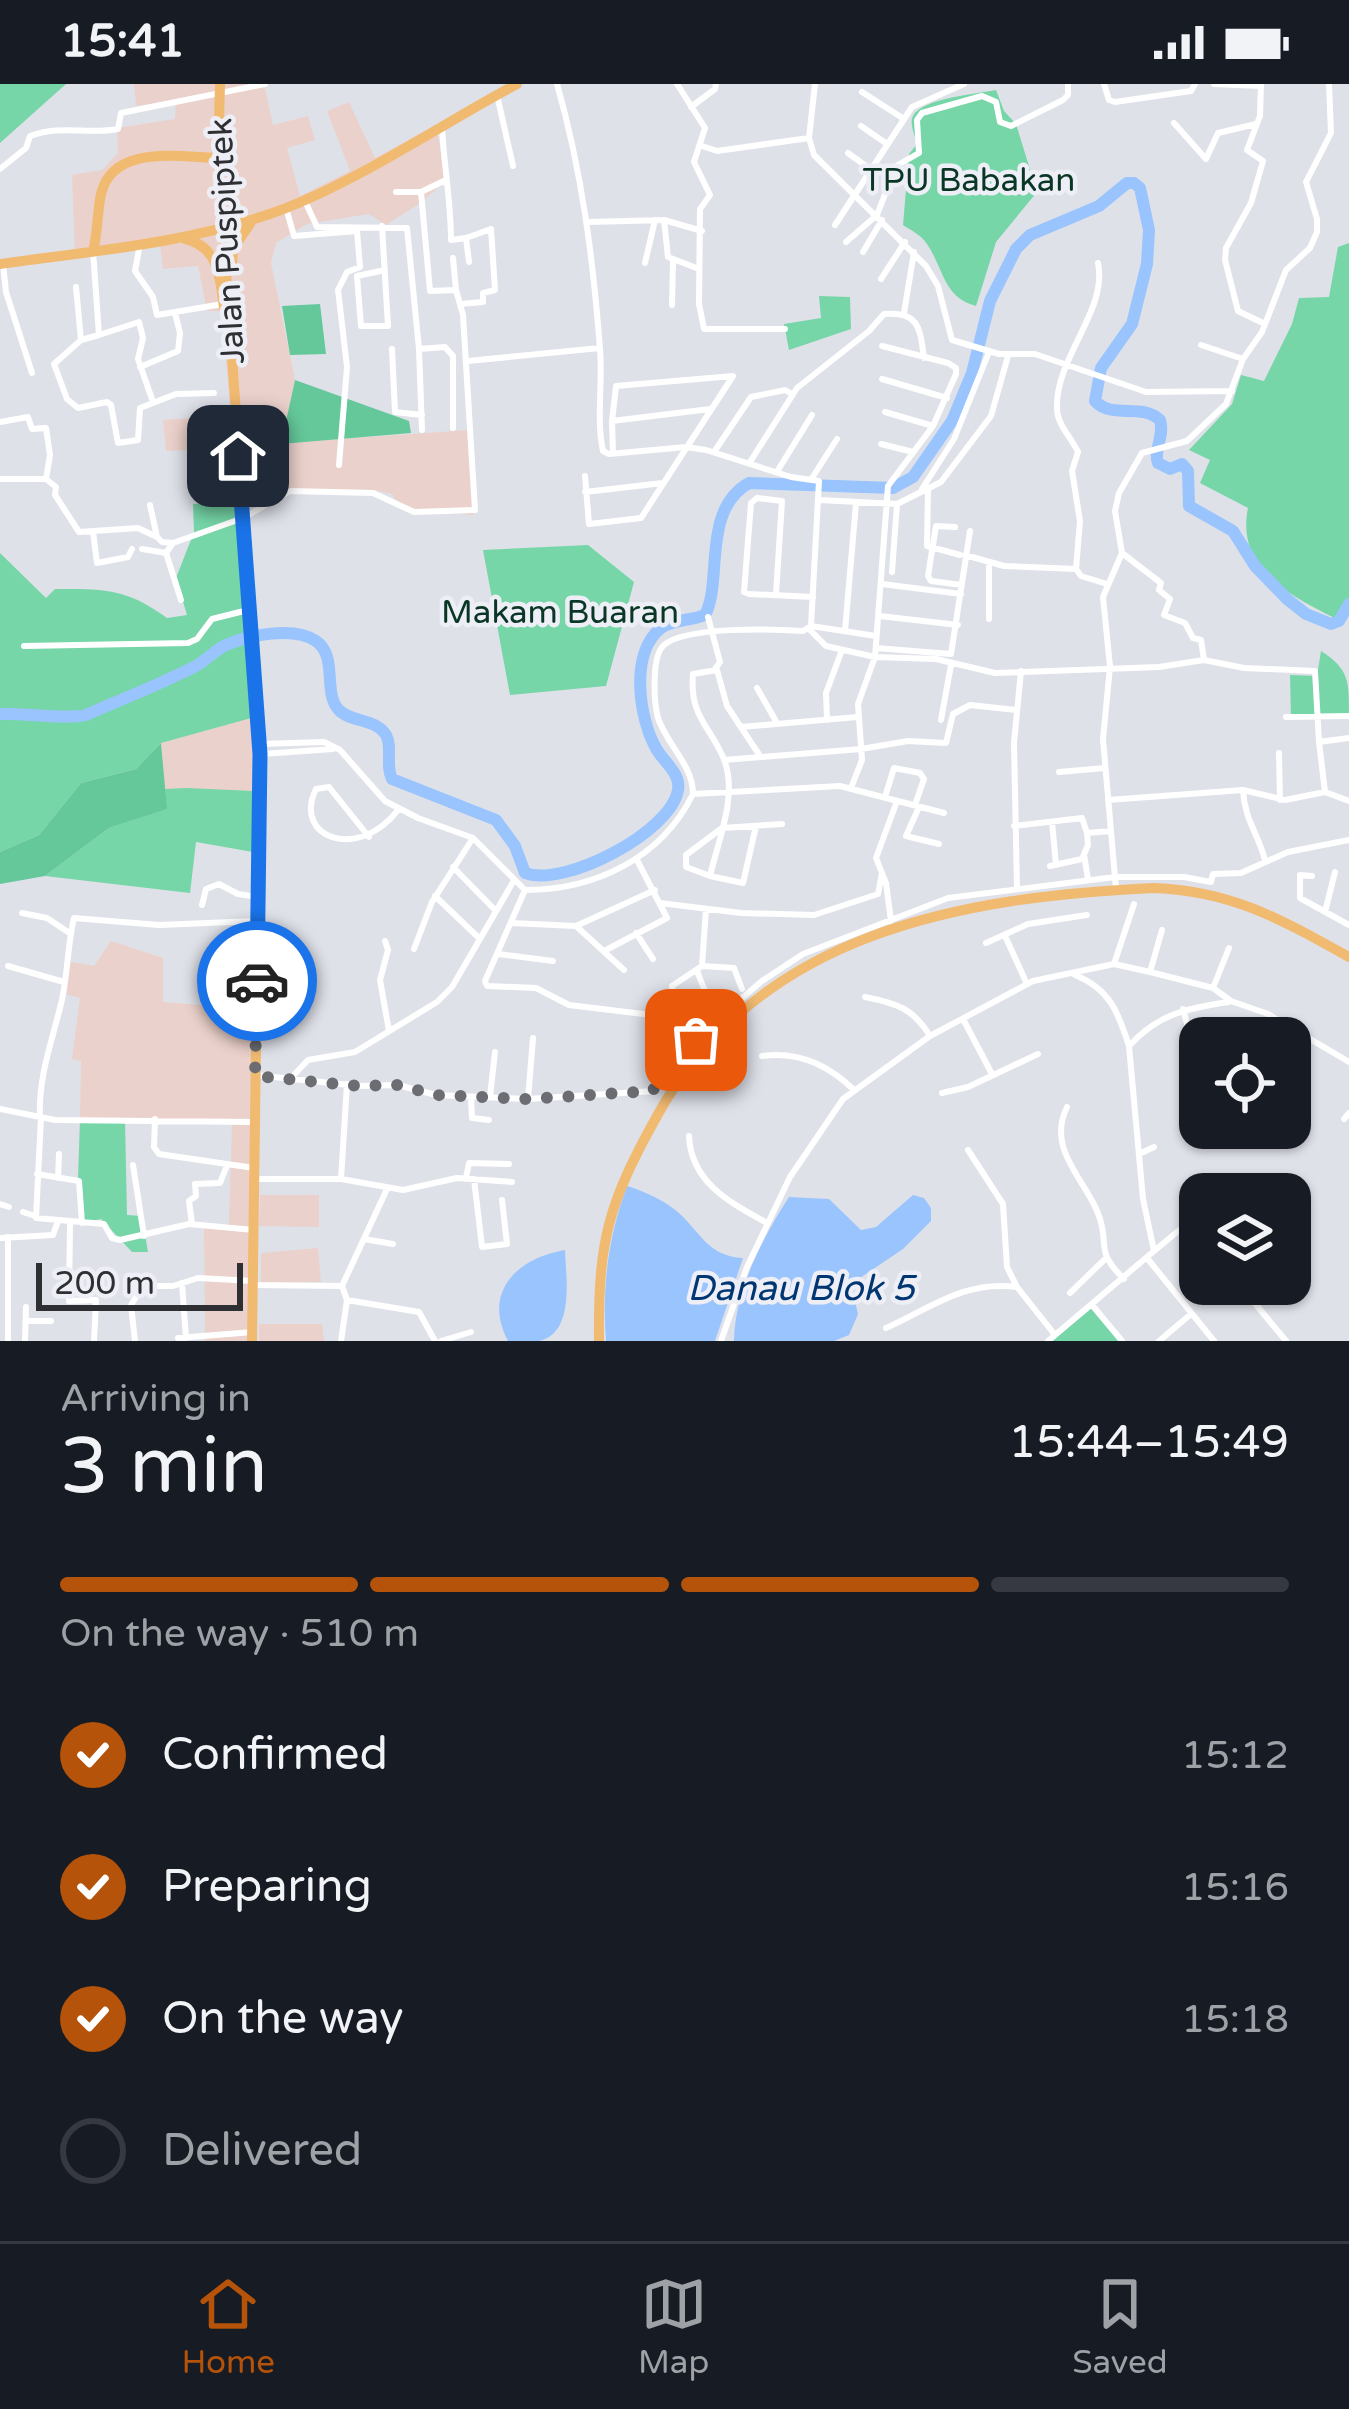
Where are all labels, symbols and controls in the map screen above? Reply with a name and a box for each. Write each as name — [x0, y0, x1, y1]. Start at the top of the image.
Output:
text: 15:41 — [60, 15, 185, 69]
street label: Jalan Puspiptek — [201, 117, 253, 365]
park label: TPU Babakan — [863, 161, 1075, 200]
pin — [187, 405, 289, 507]
icon: home — [205, 423, 271, 489]
park label: Makam Buaran — [441, 593, 679, 632]
courier — [197, 921, 317, 1041]
icon: car — [224, 948, 290, 1014]
pin — [645, 989, 747, 1091]
icon: bag — [663, 1007, 729, 1073]
map controls — [1179, 1017, 1311, 1305]
button: locate — [1179, 1017, 1311, 1149]
button: layers — [1179, 1173, 1311, 1305]
scale bar — [36, 1257, 243, 1310]
text: 200 m — [54, 1264, 155, 1303]
water label: Danau Blok 5 — [687, 1267, 918, 1310]
text: Arriving in — [60, 1375, 251, 1422]
text: 15:44–15:49 — [1008, 1416, 1289, 1470]
text: 3 min — [60, 1420, 268, 1514]
text: On the way · 510 m — [60, 1610, 419, 1657]
icon: check — [60, 1722, 126, 1788]
text: Confirmed — [162, 1728, 388, 1782]
text: 15:12 — [1181, 1732, 1289, 1779]
icon: check — [60, 1854, 126, 1920]
text: Preparing — [162, 1860, 372, 1914]
text: 15:16 — [1181, 1864, 1289, 1911]
icon: check — [60, 1986, 126, 2052]
text: On the way — [162, 1992, 403, 2046]
text: 15:18 — [1181, 1996, 1289, 2043]
text: Delivered — [162, 2124, 362, 2178]
tab: Home — [181, 2271, 275, 2382]
tab: Map — [638, 2271, 709, 2382]
tab: Saved — [1072, 2271, 1168, 2382]

